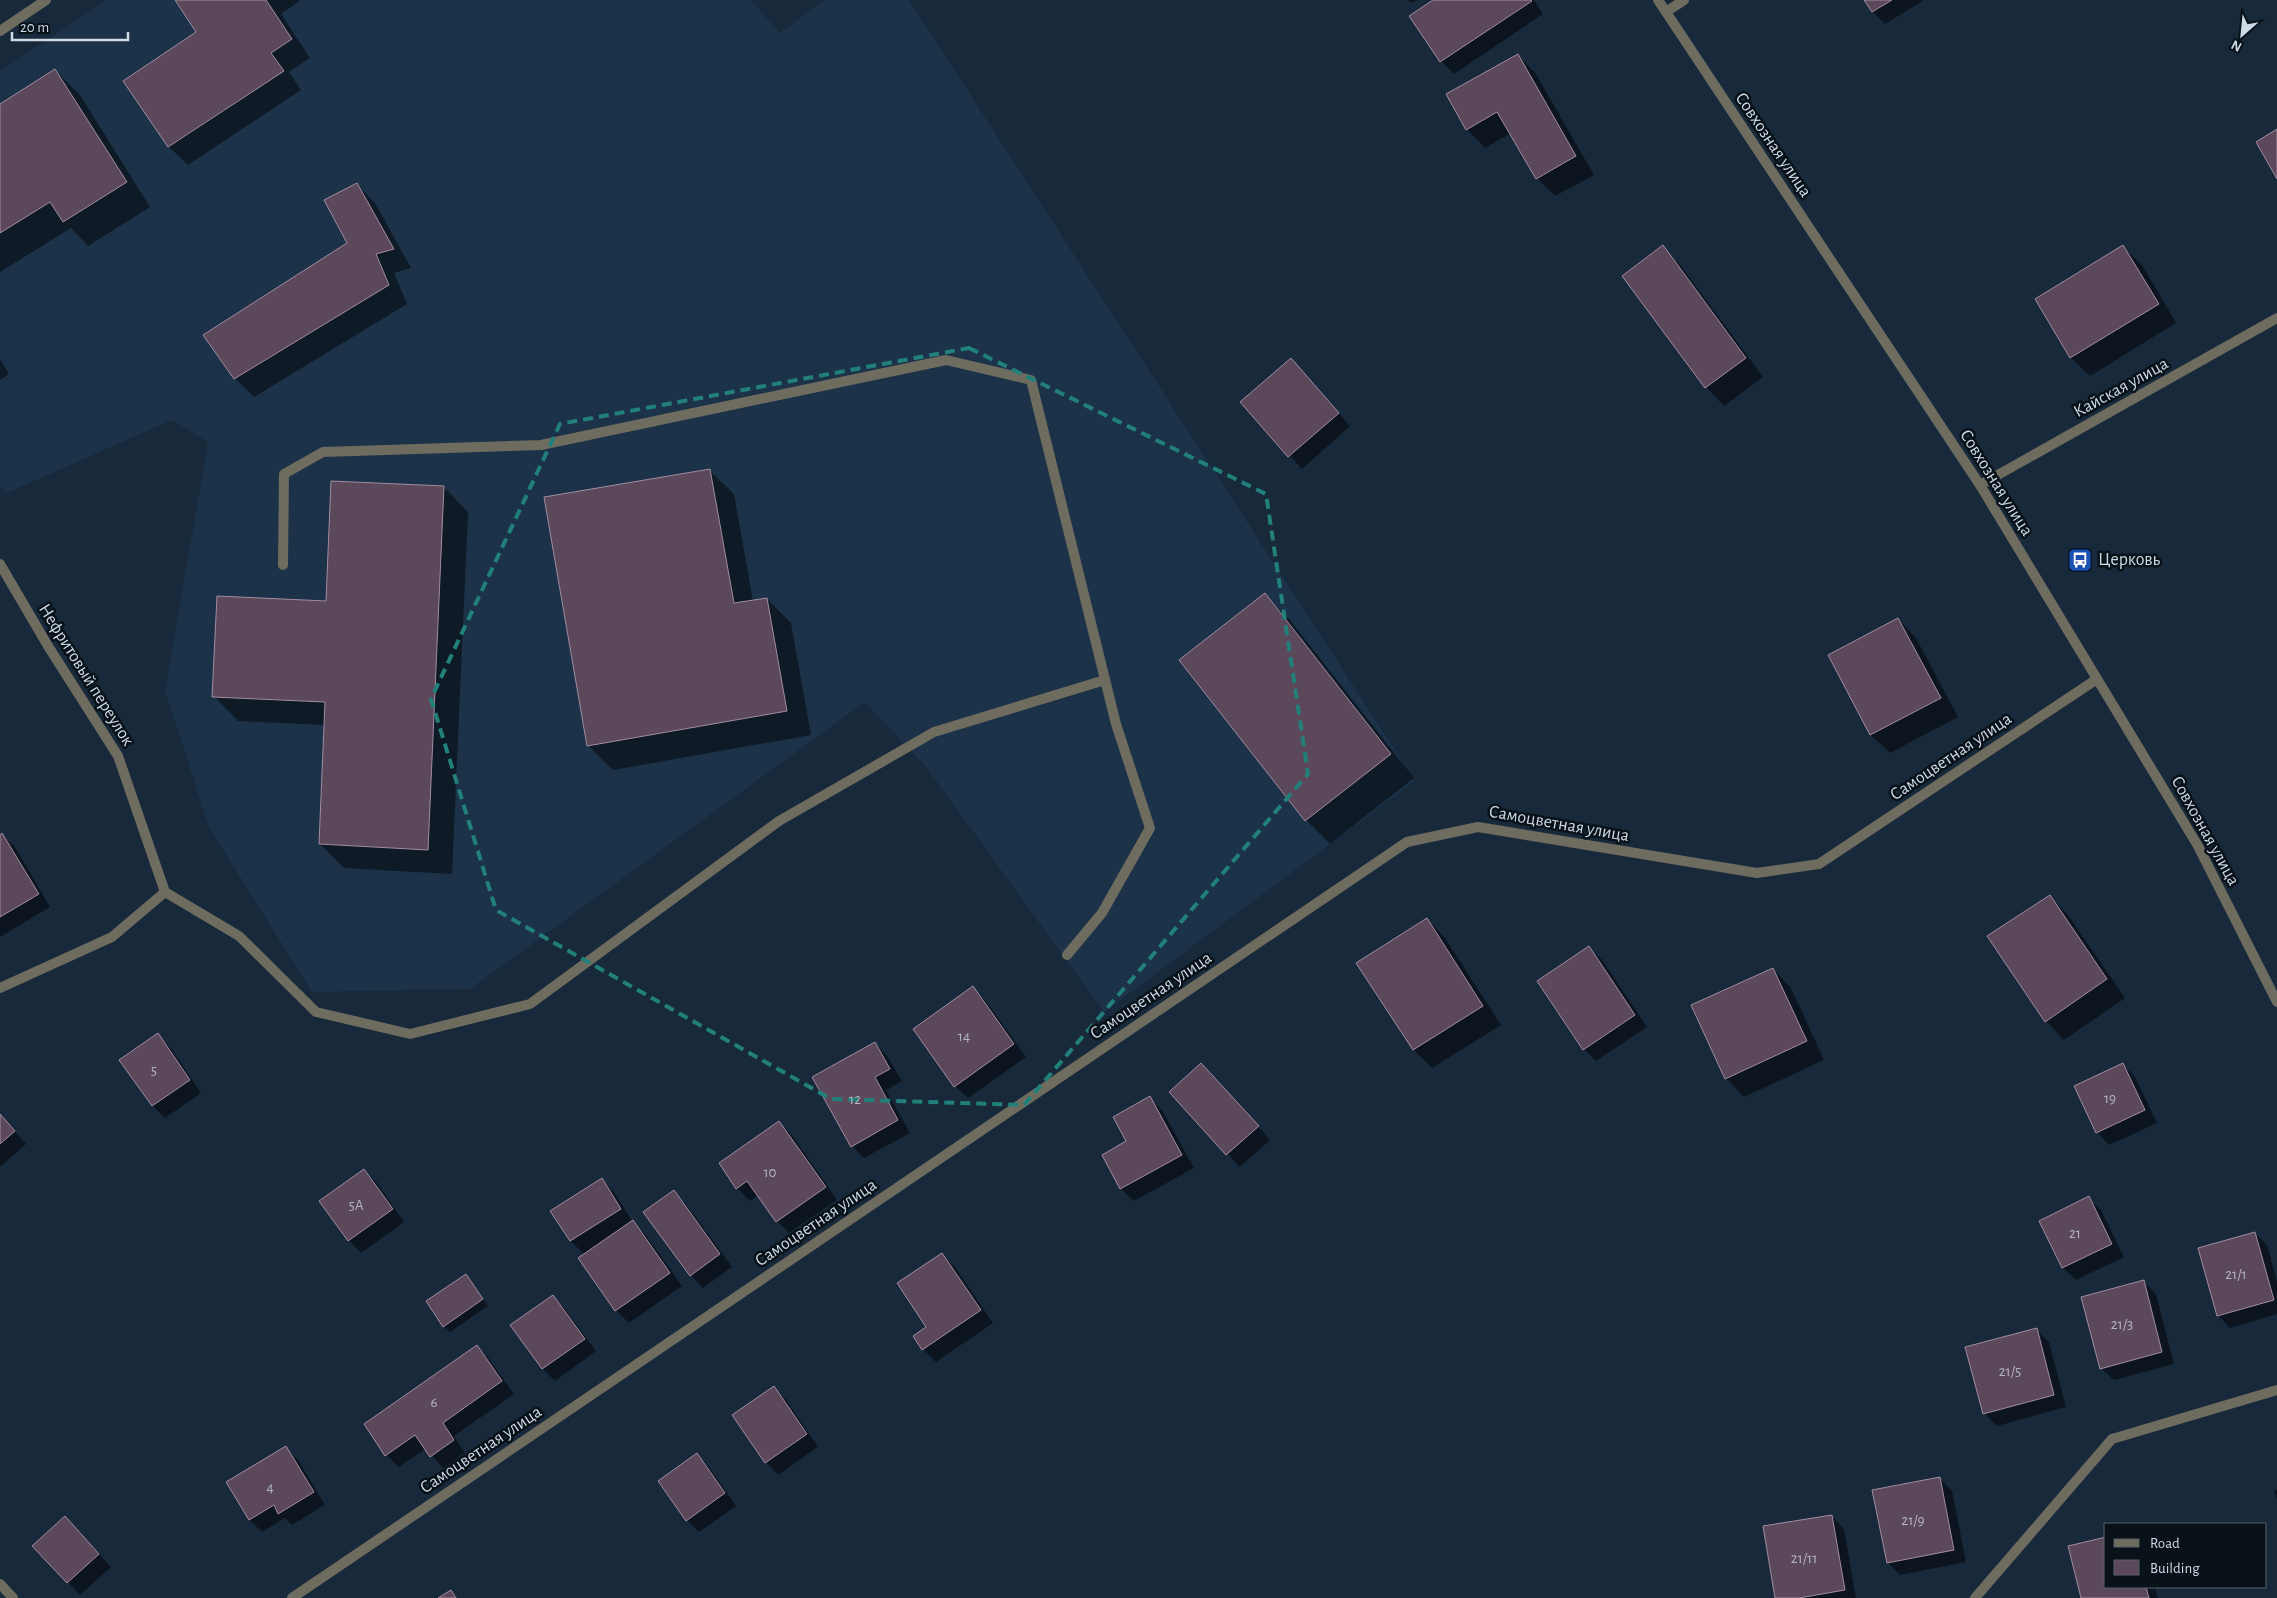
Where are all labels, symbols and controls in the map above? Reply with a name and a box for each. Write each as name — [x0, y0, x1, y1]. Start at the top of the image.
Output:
scale bar — [12, 10, 129, 42]
north arrow — [2217, 10, 2267, 60]
text: 20 m — [20, 20, 49, 35]
text: N — [2229, 37, 2244, 54]
street label: Совхозная улица — [1731, 89, 1815, 201]
street label: Кайская улица — [2071, 355, 2171, 421]
street label: Совхозная улица — [1956, 427, 2036, 539]
bus stop icon: Церковь — [2067, 547, 2093, 573]
place label: Церковь — [2098, 551, 2160, 569]
street label: Нефритовый переулок — [35, 601, 137, 750]
street label: Самоцветная улица — [1887, 710, 2015, 804]
street label: Совхозная улица — [2168, 773, 2242, 889]
street label: Самоцветная улица — [1487, 803, 1631, 845]
street label: Самоцветная улица — [1087, 949, 1215, 1043]
house number: 14 — [958, 1029, 970, 1044]
house number: 5 — [151, 1063, 157, 1078]
house number: 19 — [2104, 1091, 2116, 1106]
house number: 12 — [849, 1092, 861, 1107]
house number: 10 — [763, 1165, 777, 1180]
street label: Самоцветная улица — [752, 1176, 880, 1270]
house number: 5А — [348, 1198, 364, 1213]
house number: 21 — [2069, 1226, 2081, 1241]
house number: 21/1 — [2225, 1267, 2247, 1282]
house number: 21/3 — [2111, 1317, 2133, 1332]
house number: 21/5 — [1999, 1364, 2021, 1379]
house number: 6 — [430, 1395, 438, 1410]
street label: Самоцветная улица — [417, 1403, 545, 1497]
house number: 4 — [266, 1480, 274, 1495]
house number: 21/9 — [1901, 1513, 1925, 1528]
legend — [2104, 1523, 2267, 1588]
text: Road — [2150, 1536, 2180, 1551]
house number: 21/11 — [1791, 1551, 1817, 1566]
text: Building — [2150, 1561, 2200, 1576]

